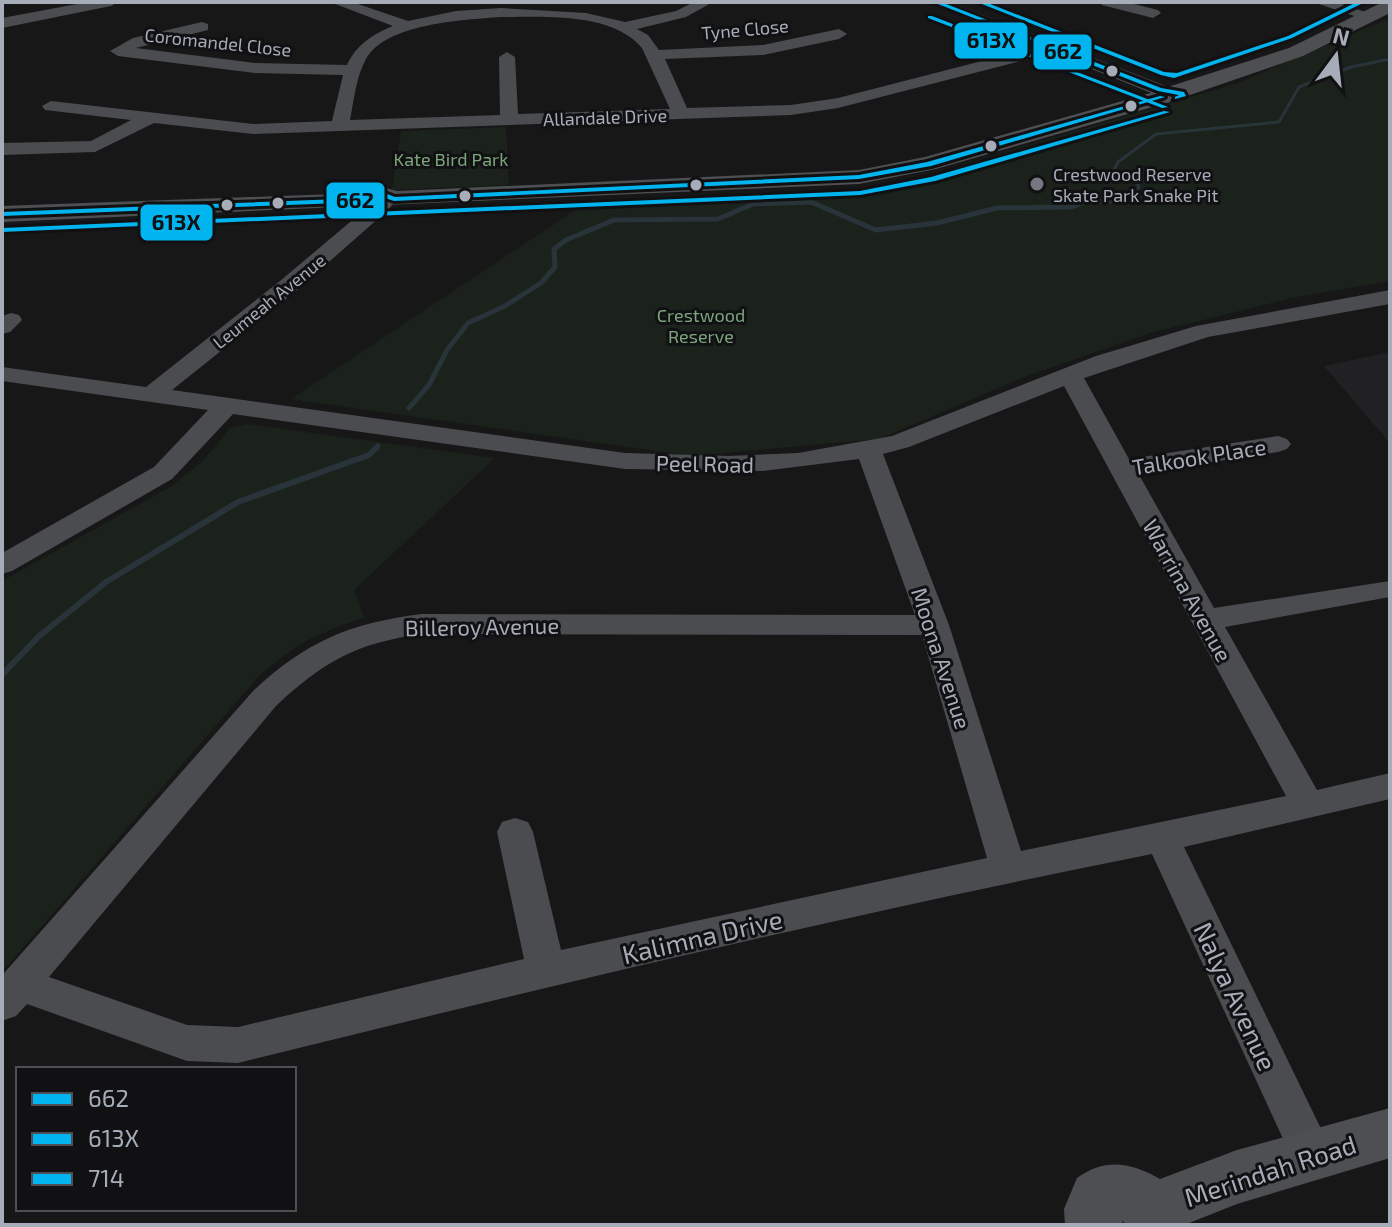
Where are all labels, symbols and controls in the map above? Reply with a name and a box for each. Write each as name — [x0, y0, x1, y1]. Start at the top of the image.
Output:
street label: Tyne Close — [700, 14, 790, 44]
north arrow — [1296, 16, 1376, 96]
line badge: 613X — [953, 21, 1029, 60]
text: N — [1330, 21, 1352, 50]
street label: Coromandel Close — [144, 23, 292, 61]
text: 613X — [966, 26, 1016, 52]
line badge: 662 — [1032, 33, 1093, 71]
text: 662 — [1044, 37, 1082, 63]
unlabelled marker — [1104, 63, 1120, 79]
unlabelled marker — [1123, 98, 1139, 114]
street label: Allandale Drive — [543, 104, 667, 130]
unlabelled marker — [983, 138, 999, 154]
park label: Kate Bird Park — [394, 148, 508, 170]
place label: Crestwood Reserve Skate Park Snake Pit — [1053, 163, 1218, 206]
marker: Crestwood Reserve Skate Park Snake Pit — [1028, 175, 1046, 193]
unlabelled marker — [688, 177, 704, 193]
line badge: 662 — [325, 181, 386, 220]
text: 662 — [336, 186, 374, 212]
unlabelled marker — [457, 188, 473, 204]
unlabelled marker — [270, 195, 286, 211]
unlabelled marker — [219, 197, 235, 213]
line badge: 613X — [139, 203, 214, 242]
text: 613X — [151, 208, 201, 234]
street label: Leumeah Avenue — [208, 249, 330, 353]
park label: Crestwood Reserve — [657, 304, 745, 347]
street label: Talkook Place — [1130, 433, 1268, 479]
street label: Peel Road — [656, 449, 754, 477]
street label: Warrina Avenue — [1138, 514, 1238, 666]
street label: Moona Avenue — [907, 584, 977, 732]
street label: Billeroy Avenue — [405, 612, 559, 640]
street label: Kalimna Drive — [619, 903, 785, 969]
street label: Nalya Avenue — [1188, 917, 1284, 1075]
legend — [16, 1067, 296, 1211]
text: 662 — [88, 1083, 129, 1112]
text: 613X — [88, 1123, 140, 1152]
street label: Merindah Road — [1180, 1128, 1360, 1212]
text: 714 — [88, 1163, 125, 1192]

